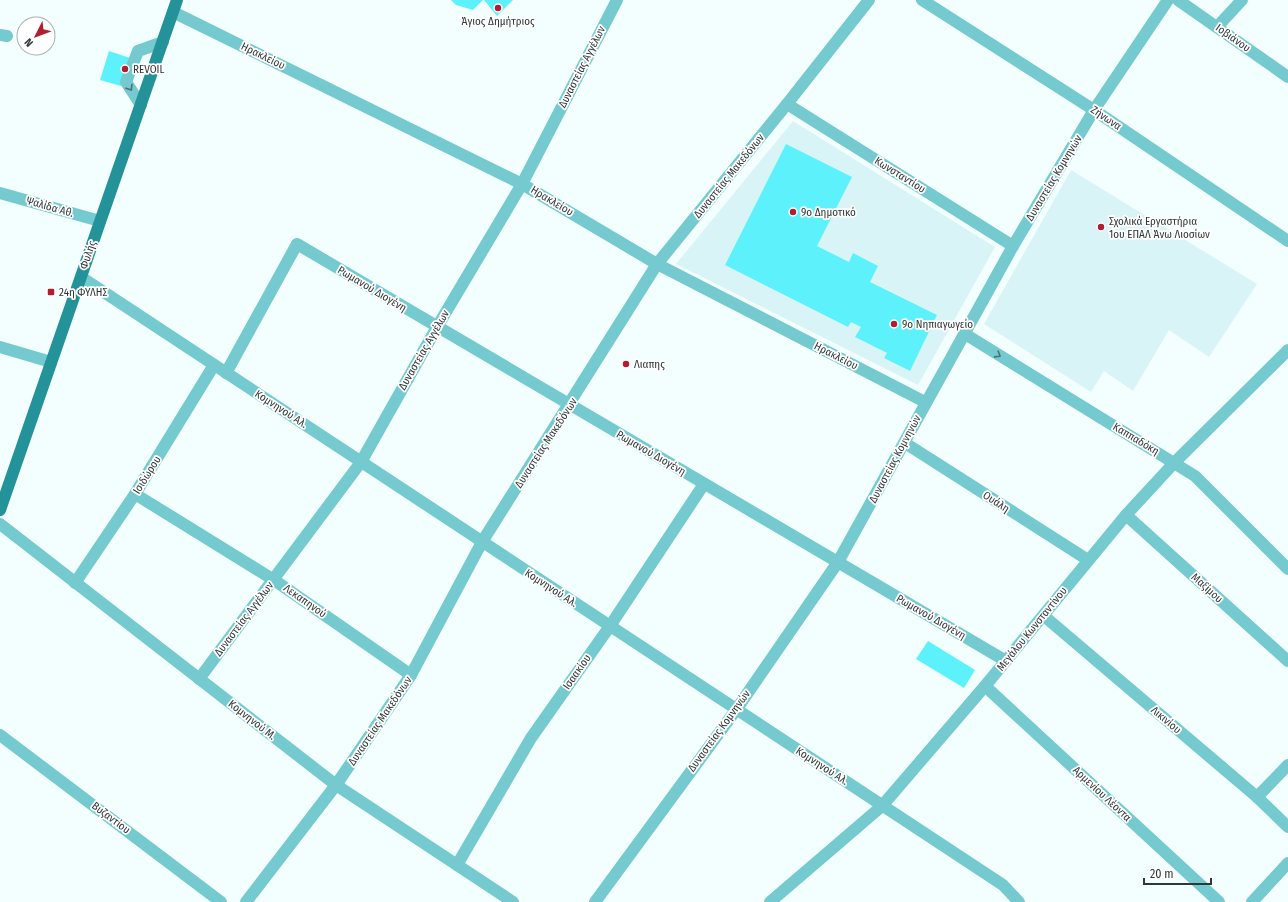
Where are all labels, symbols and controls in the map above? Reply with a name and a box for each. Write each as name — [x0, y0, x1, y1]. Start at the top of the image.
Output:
marker: Άγιος Δημήτριος — [493, 3, 503, 13]
place label: Άγιος Δημήτριος — [461, 15, 535, 28]
north arrow — [16, 16, 56, 56]
street label: Ιοβιάνου — [1213, 21, 1253, 55]
street label: Δυναστείας Αγγέλων — [556, 24, 608, 110]
text: N — [22, 36, 36, 49]
street label: Ηρακλείου — [239, 40, 287, 72]
place label: REVOIL — [133, 63, 164, 76]
marker: REVOIL — [120, 64, 130, 74]
one-way arrow — [125, 84, 133, 91]
street label: Ζήνωνα — [1088, 103, 1124, 133]
street label: Δυναστείας Μακεδόνων — [691, 131, 767, 221]
street label: Δυναστείας Κομνηνών — [1023, 133, 1085, 223]
street label: Κωνσταντίου — [872, 154, 928, 196]
street label: Ηρακλείου — [528, 183, 576, 219]
street label: Ψαλίδα Αθ. — [25, 194, 75, 220]
place label: 9ο Δημοτικό — [801, 206, 856, 219]
marker: 9ο Δημοτικό — [788, 207, 798, 217]
place label: Σχολικά Εργαστήρια 1ου ΕΠΑΛ Άνω Λιοσίων — [1109, 215, 1210, 241]
marker: Σχολικά Εργαστήρια 1ου ΕΠΑΛ Άνω Λιοσίων — [1096, 222, 1106, 232]
street label: Φυλής — [77, 239, 99, 271]
street label: Ρωμανού Διογένη — [335, 263, 409, 315]
place label: 24η ΦΥΛΗΣ — [59, 286, 107, 299]
marker: 24η ΦΥΛΗΣ — [46, 287, 56, 297]
street label: Δυναστείας Αγγέλων — [396, 308, 452, 392]
place label: 9ο Νηπιαγωγείο — [902, 318, 973, 331]
marker: 9ο Νηπιαγωγείο — [889, 319, 899, 329]
street label: Ηρακλείου — [812, 339, 860, 373]
one-way arrow — [994, 350, 1001, 357]
place label: Λιαπης — [634, 358, 665, 371]
marker: Λιαπης — [621, 359, 631, 369]
street label: Κομνηνού Αλ. — [252, 387, 310, 431]
street label: Δυναστείας Μακεδόνων — [512, 395, 580, 490]
street label: Δυναστείας Κομνηνών — [866, 413, 924, 505]
street label: Καππαδόκη — [1111, 420, 1161, 458]
street label: Ρωμανού Διογένη — [614, 428, 688, 478]
street label: Ισιδώρου — [130, 454, 164, 496]
street label: Ουάλη — [980, 489, 1012, 515]
street label: Κομνηνού Αλ. — [522, 566, 580, 610]
street label: Μαξίμου — [1189, 570, 1225, 606]
street label: Δυναστείας Αγγέλων — [212, 579, 276, 659]
street label: Λεκαπηνού — [281, 582, 329, 620]
street label: Μεγάλου Κωνσταντίνου — [994, 584, 1070, 674]
street label: Ρωμανού Διογένη — [894, 592, 968, 642]
street label: Ισαακίου — [560, 652, 594, 692]
street label: Δυναστείας Μακεδόνων — [345, 674, 415, 768]
street label: Δυναστείας Κομνηνών — [685, 688, 753, 774]
street label: Κομνηνού Μ. — [226, 697, 278, 743]
street label: Λικινίου — [1148, 704, 1184, 736]
street label: Κομνηνού Αλ. — [793, 744, 851, 788]
street label: Αρμενίου Λέοντα — [1070, 764, 1134, 824]
street label: Βυζαντίου — [89, 799, 133, 837]
scale bar — [1144, 860, 1211, 886]
text: 20 m — [1150, 867, 1174, 881]

